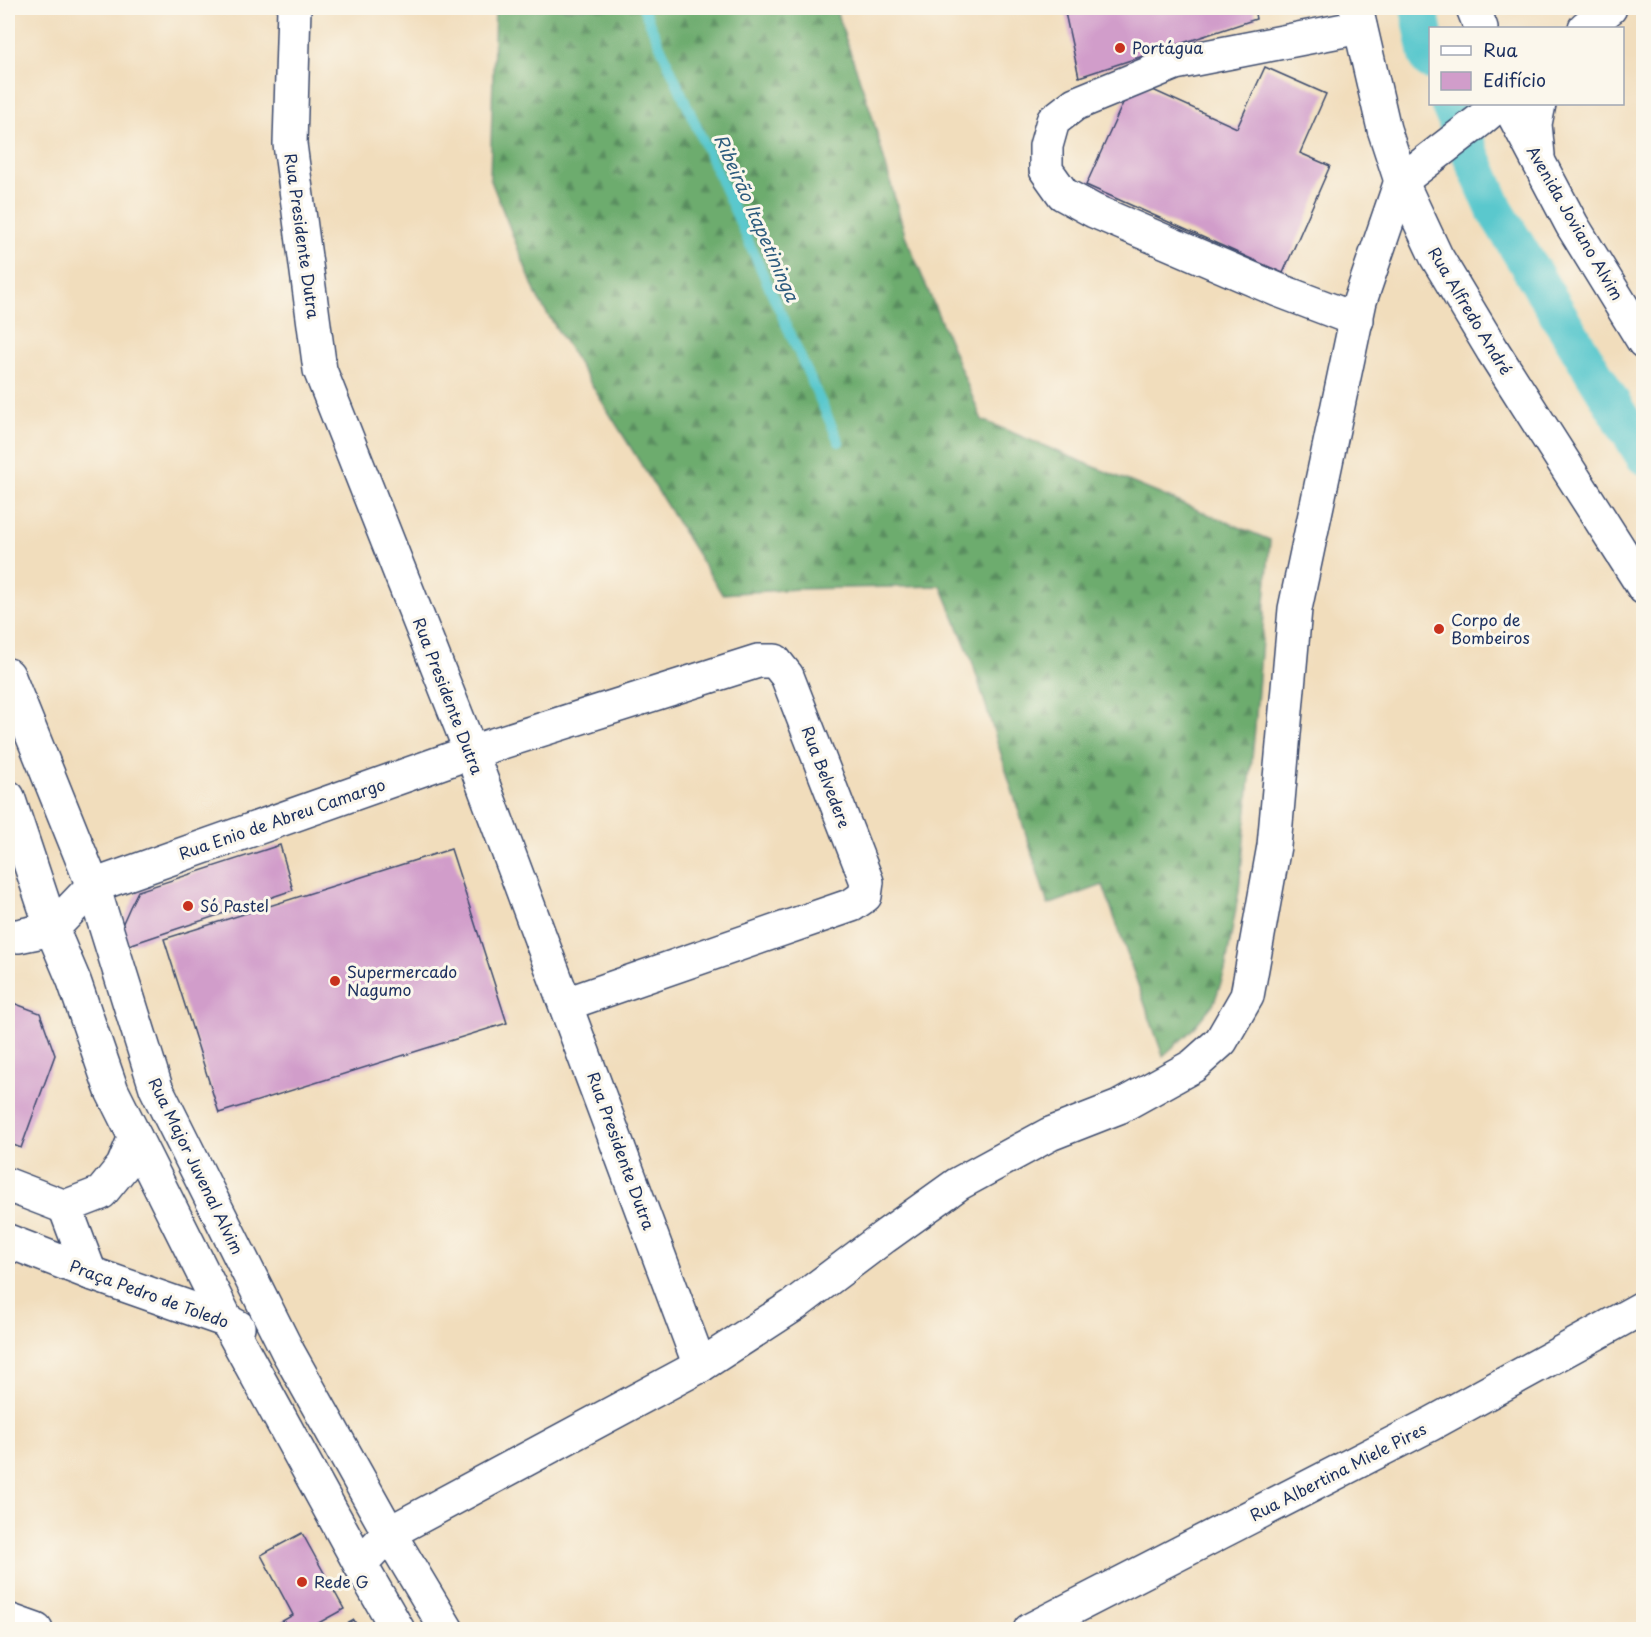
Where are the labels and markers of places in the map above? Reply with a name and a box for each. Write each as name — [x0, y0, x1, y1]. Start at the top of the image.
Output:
place label: Portágua — [1132, 35, 1203, 59]
marker: Portágua — [1113, 41, 1127, 55]
place label: Corpo de Bombeiros — [1451, 607, 1530, 649]
marker: Corpo de Bombeiros — [1432, 622, 1446, 636]
place label: Só Pastel — [200, 893, 269, 917]
marker: Só Pastel — [181, 899, 195, 913]
place label: Supermercado Nagumo — [347, 959, 457, 1001]
marker: Supermercado Nagumo — [328, 974, 342, 988]
place label: Rede G — [314, 1569, 369, 1593]
marker: Rede G — [295, 1575, 309, 1589]

